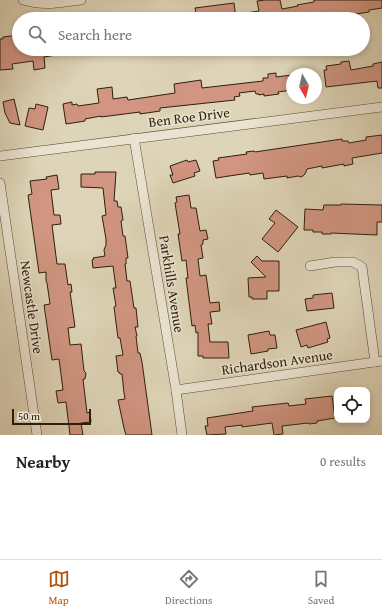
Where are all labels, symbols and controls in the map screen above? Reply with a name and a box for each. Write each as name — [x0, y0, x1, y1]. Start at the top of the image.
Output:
search box — [12, 12, 370, 56]
icon: search — [26, 23, 48, 45]
text: Search here — [58, 24, 132, 45]
north arrow — [286, 68, 322, 104]
street label: Ben Roe Drive — [147, 102, 231, 132]
street label: Parkhills Avenue — [154, 234, 190, 335]
street label: Newcastle Drive — [16, 259, 49, 355]
street label: Richardson Avenue — [220, 344, 334, 380]
map controls — [334, 387, 370, 423]
button: locate — [334, 387, 370, 423]
scale bar — [12, 407, 91, 426]
text: 50 m — [18, 408, 40, 424]
text: Nearby — [16, 449, 70, 474]
text: 0 results — [320, 452, 366, 471]
tab: Map — [48, 568, 70, 608]
tab: Directions — [165, 568, 212, 608]
tab: Saved — [308, 568, 334, 608]

